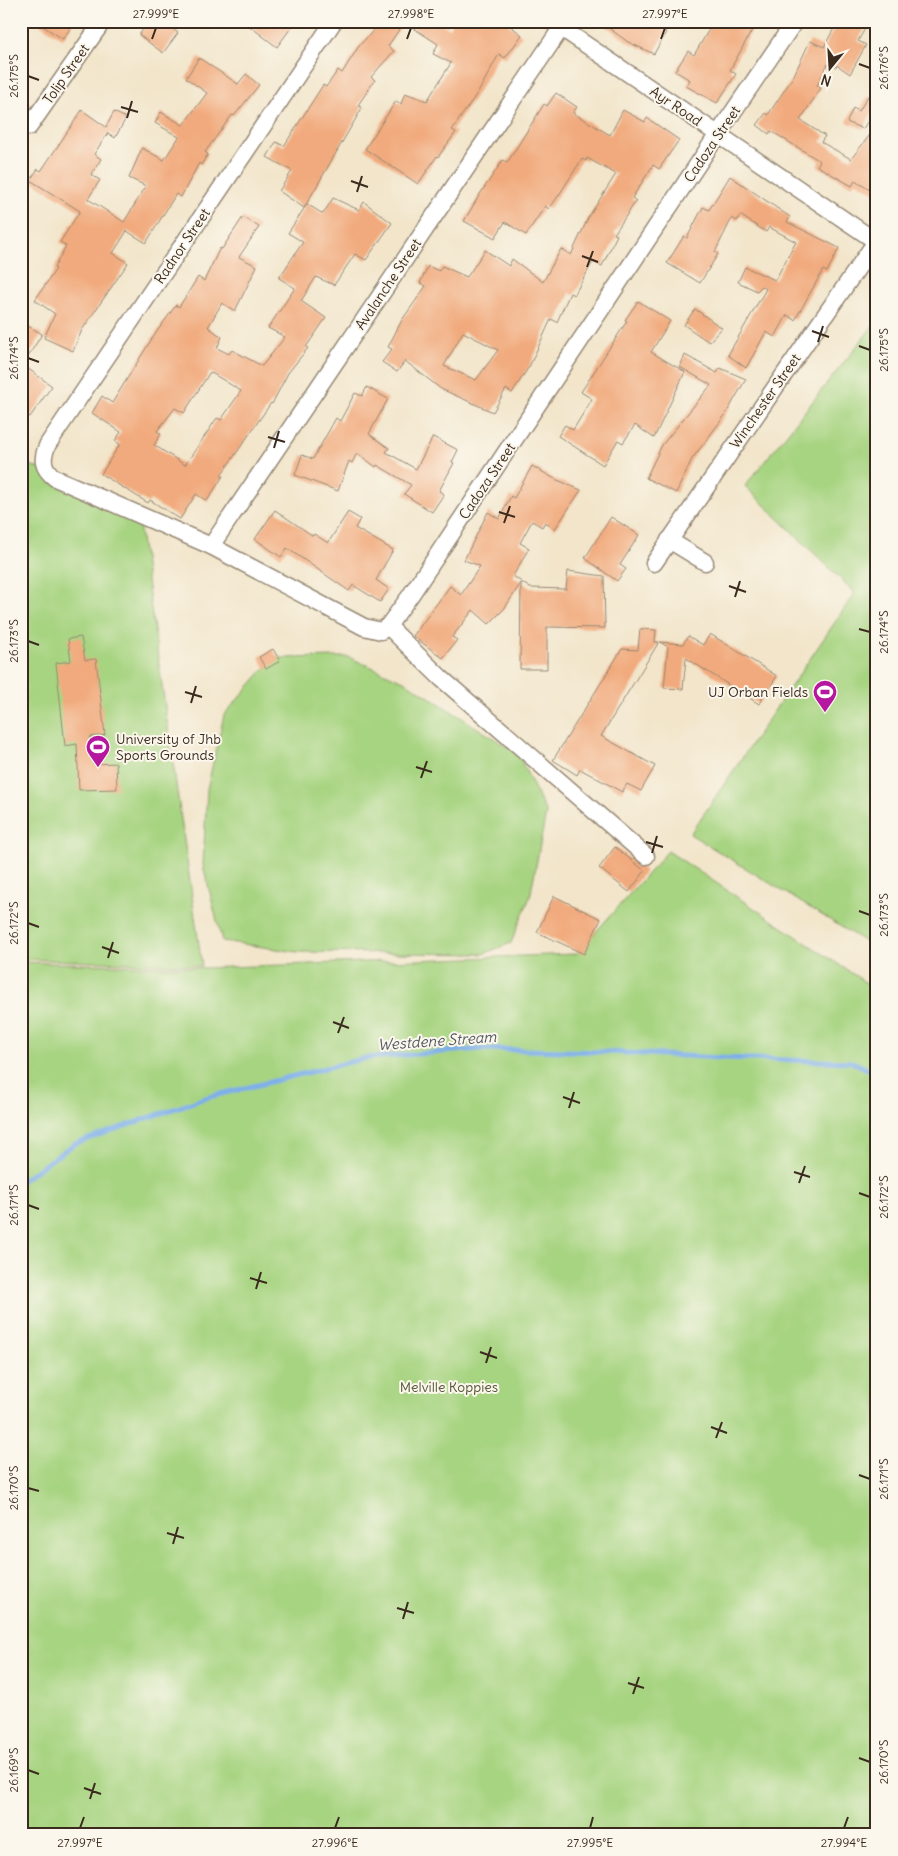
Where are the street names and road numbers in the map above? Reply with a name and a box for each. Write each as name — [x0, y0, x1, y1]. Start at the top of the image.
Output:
street label: Tolip Street — [39, 40, 93, 108]
street label: Ayr Road — [647, 82, 705, 130]
street label: Cadoza Street — [680, 102, 744, 186]
street label: Radnor Street — [150, 205, 214, 287]
street label: Avalanche Street — [351, 235, 425, 333]
street label: Winchester Street — [726, 350, 805, 452]
street label: Cadoza Street — [455, 439, 519, 523]

